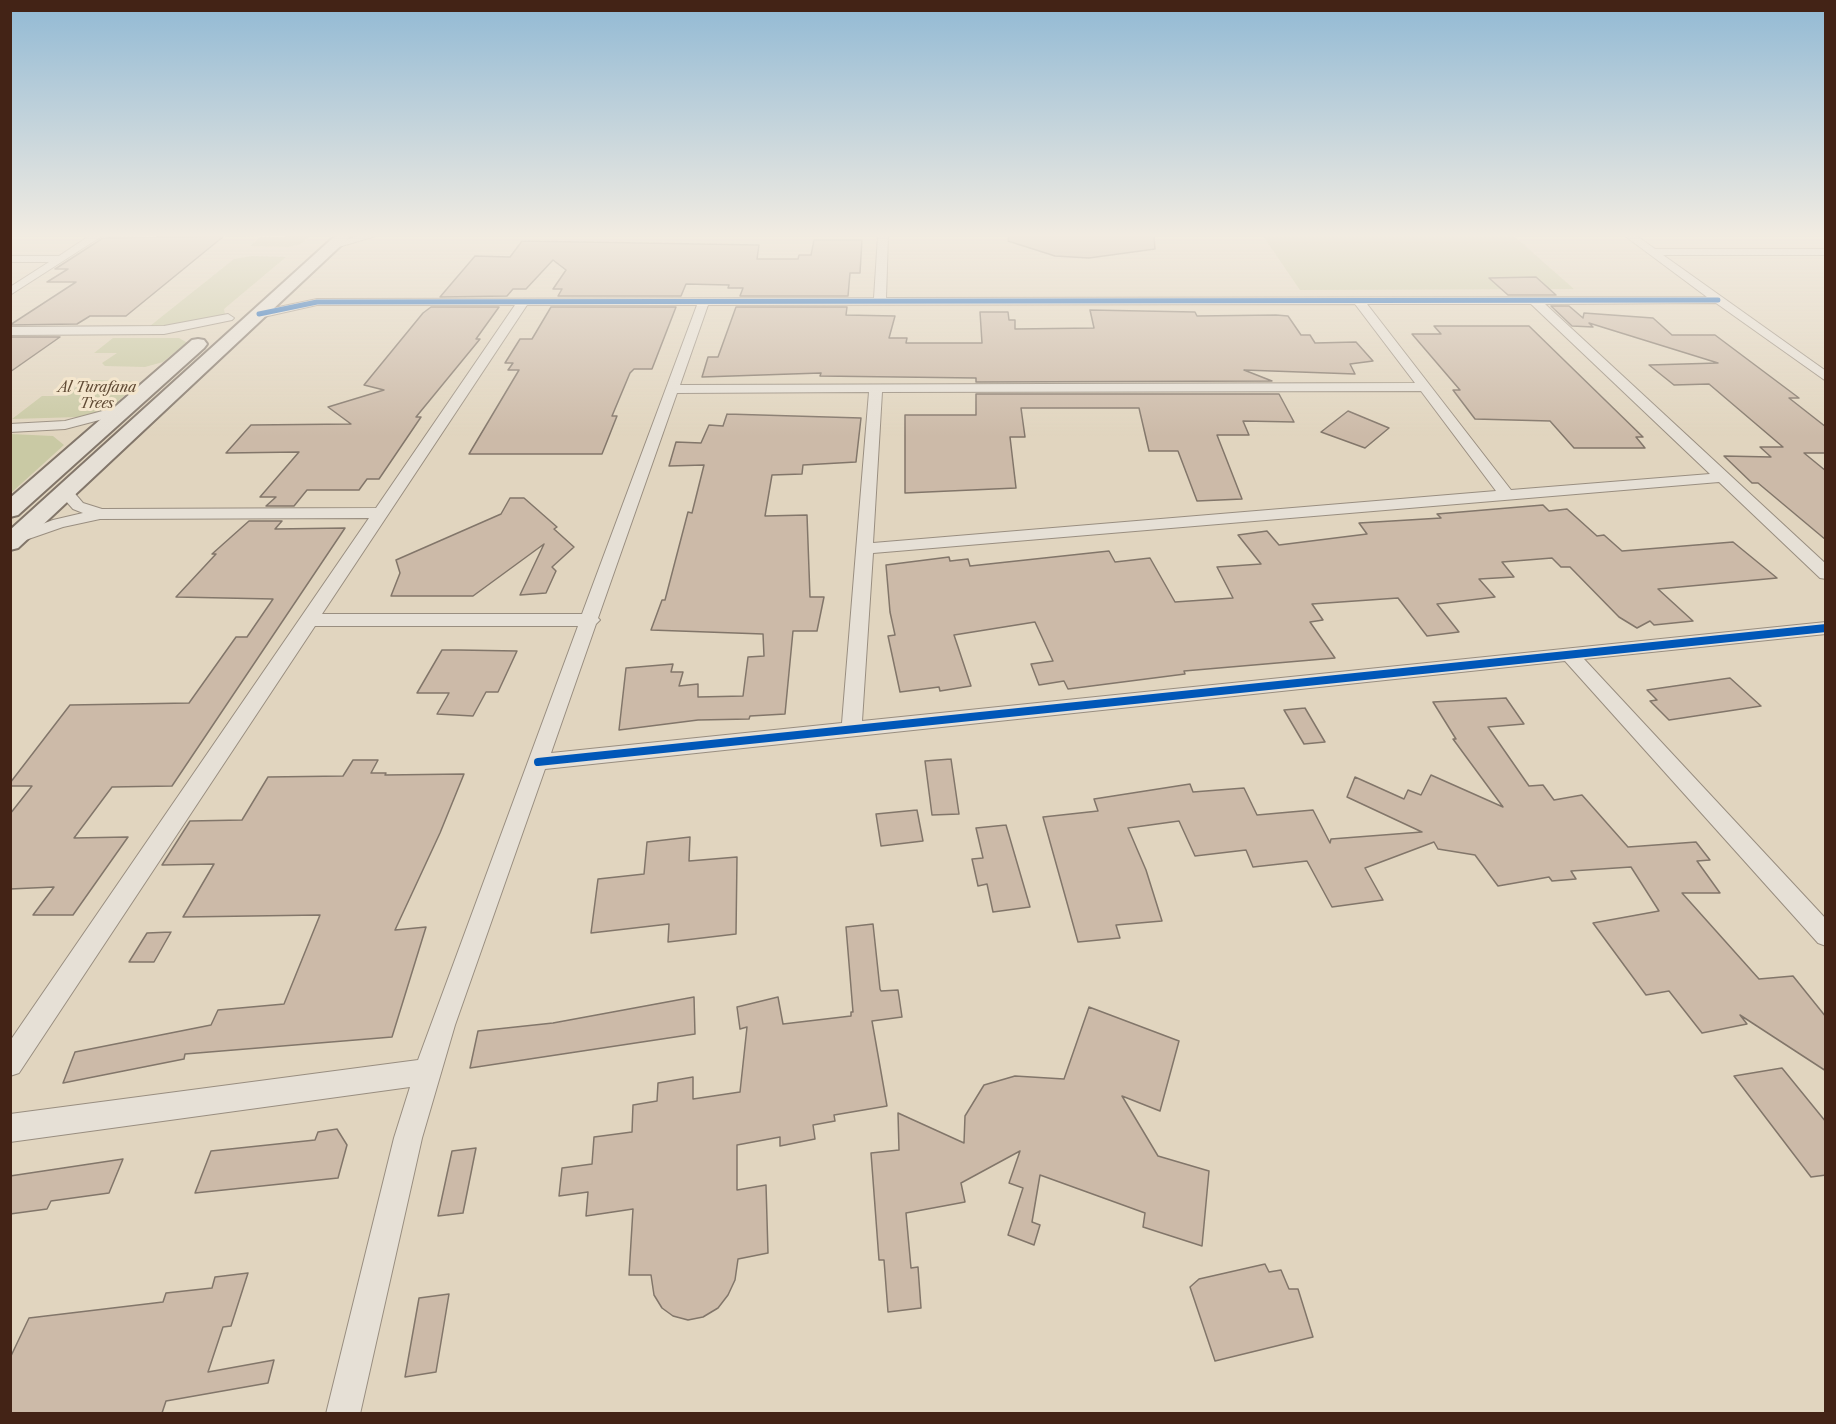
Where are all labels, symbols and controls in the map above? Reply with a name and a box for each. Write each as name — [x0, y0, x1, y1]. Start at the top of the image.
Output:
park label: Al Turafana Trees — [58, 380, 136, 412]

